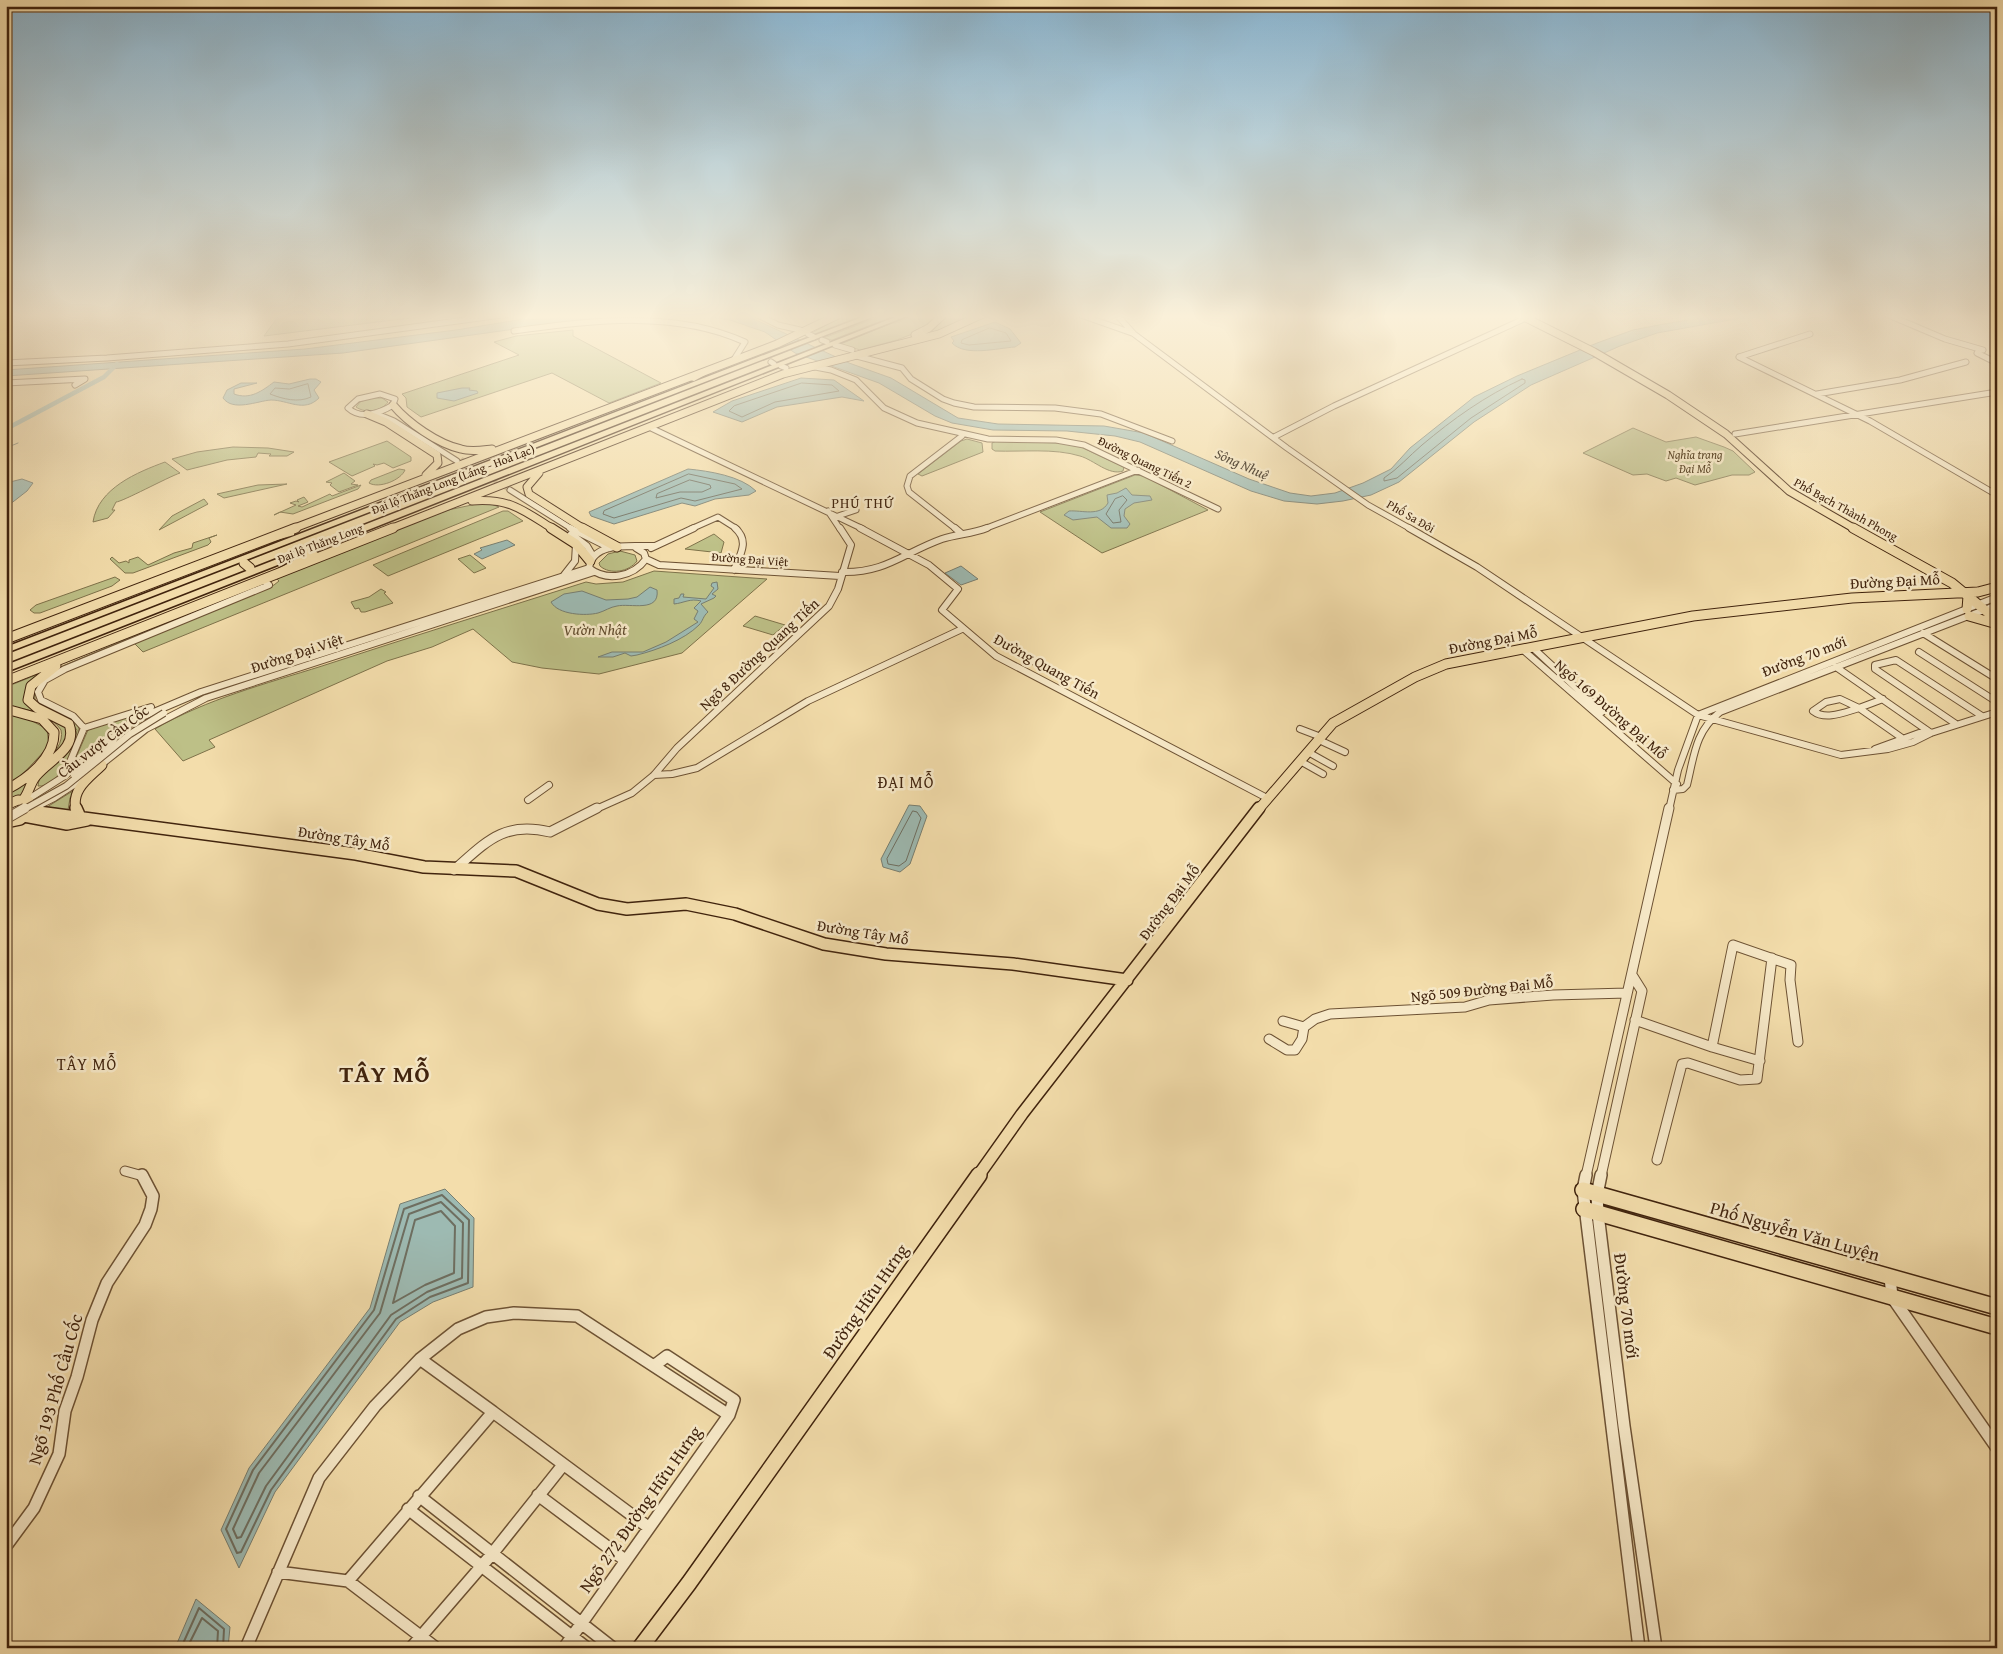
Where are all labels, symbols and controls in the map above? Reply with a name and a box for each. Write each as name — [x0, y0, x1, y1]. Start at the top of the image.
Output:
street label: Đường Quang Tiến 2 — [1095, 432, 1195, 492]
street label: Đại lộ Thăng Long (Láng - Hoà Lạc) — [369, 440, 537, 518]
water label: Sông Nhuệ — [1212, 443, 1272, 485]
park label: Nghĩa trang Đại Mỗ — [1668, 446, 1723, 477]
street label: Phố Bạch Thành Phong — [1791, 473, 1901, 545]
district label: PHÚ THỨ — [831, 493, 895, 513]
street label: Phố Sa Đôi — [1384, 495, 1439, 537]
street label: Đại lộ Thăng Long — [275, 519, 365, 567]
street label: Đường Đại Việt — [711, 548, 790, 570]
street label: Đường Đại Mỗ — [1850, 568, 1941, 594]
street label: Ngõ 8 Đường Quang Tiến — [695, 593, 824, 715]
park label: Vườn Nhật — [563, 619, 627, 640]
street label: Đường Đại Mỗ — [1447, 621, 1539, 659]
street label: Đường Đại Việt — [248, 628, 347, 678]
street label: Đường Quang Tiến — [990, 628, 1104, 704]
street label: Đường 70 mới — [1759, 630, 1849, 682]
street label: Ngõ 169 Đường Đại Mỗ — [1550, 654, 1672, 764]
street label: Cầu vượt Cầu Cốc — [53, 699, 153, 782]
district label: ĐẠI MỖ — [878, 770, 934, 794]
street label: Đường Tây Mỗ — [297, 820, 392, 856]
street label: Đường Đại Mỗ — [1134, 860, 1205, 944]
street label: Đường Tây Mỗ — [816, 914, 911, 950]
street label: Ngõ 509 Đường Đại Mỗ — [1410, 971, 1555, 1007]
district label: TÂY MỖ — [57, 1052, 117, 1076]
district label: TÂY MỖ — [339, 1056, 431, 1091]
street label: Phố Nguyễn Văn Luyện — [1707, 1194, 1883, 1268]
street label: Đường Hữu Hưng — [815, 1238, 915, 1364]
street label: Đường 70 mới — [1607, 1252, 1647, 1360]
street label: Ngõ 193 Phố Cầu Cốc — [21, 1310, 89, 1468]
street label: Ngõ 272 Đường Hữu Hưng — [572, 1420, 708, 1598]

